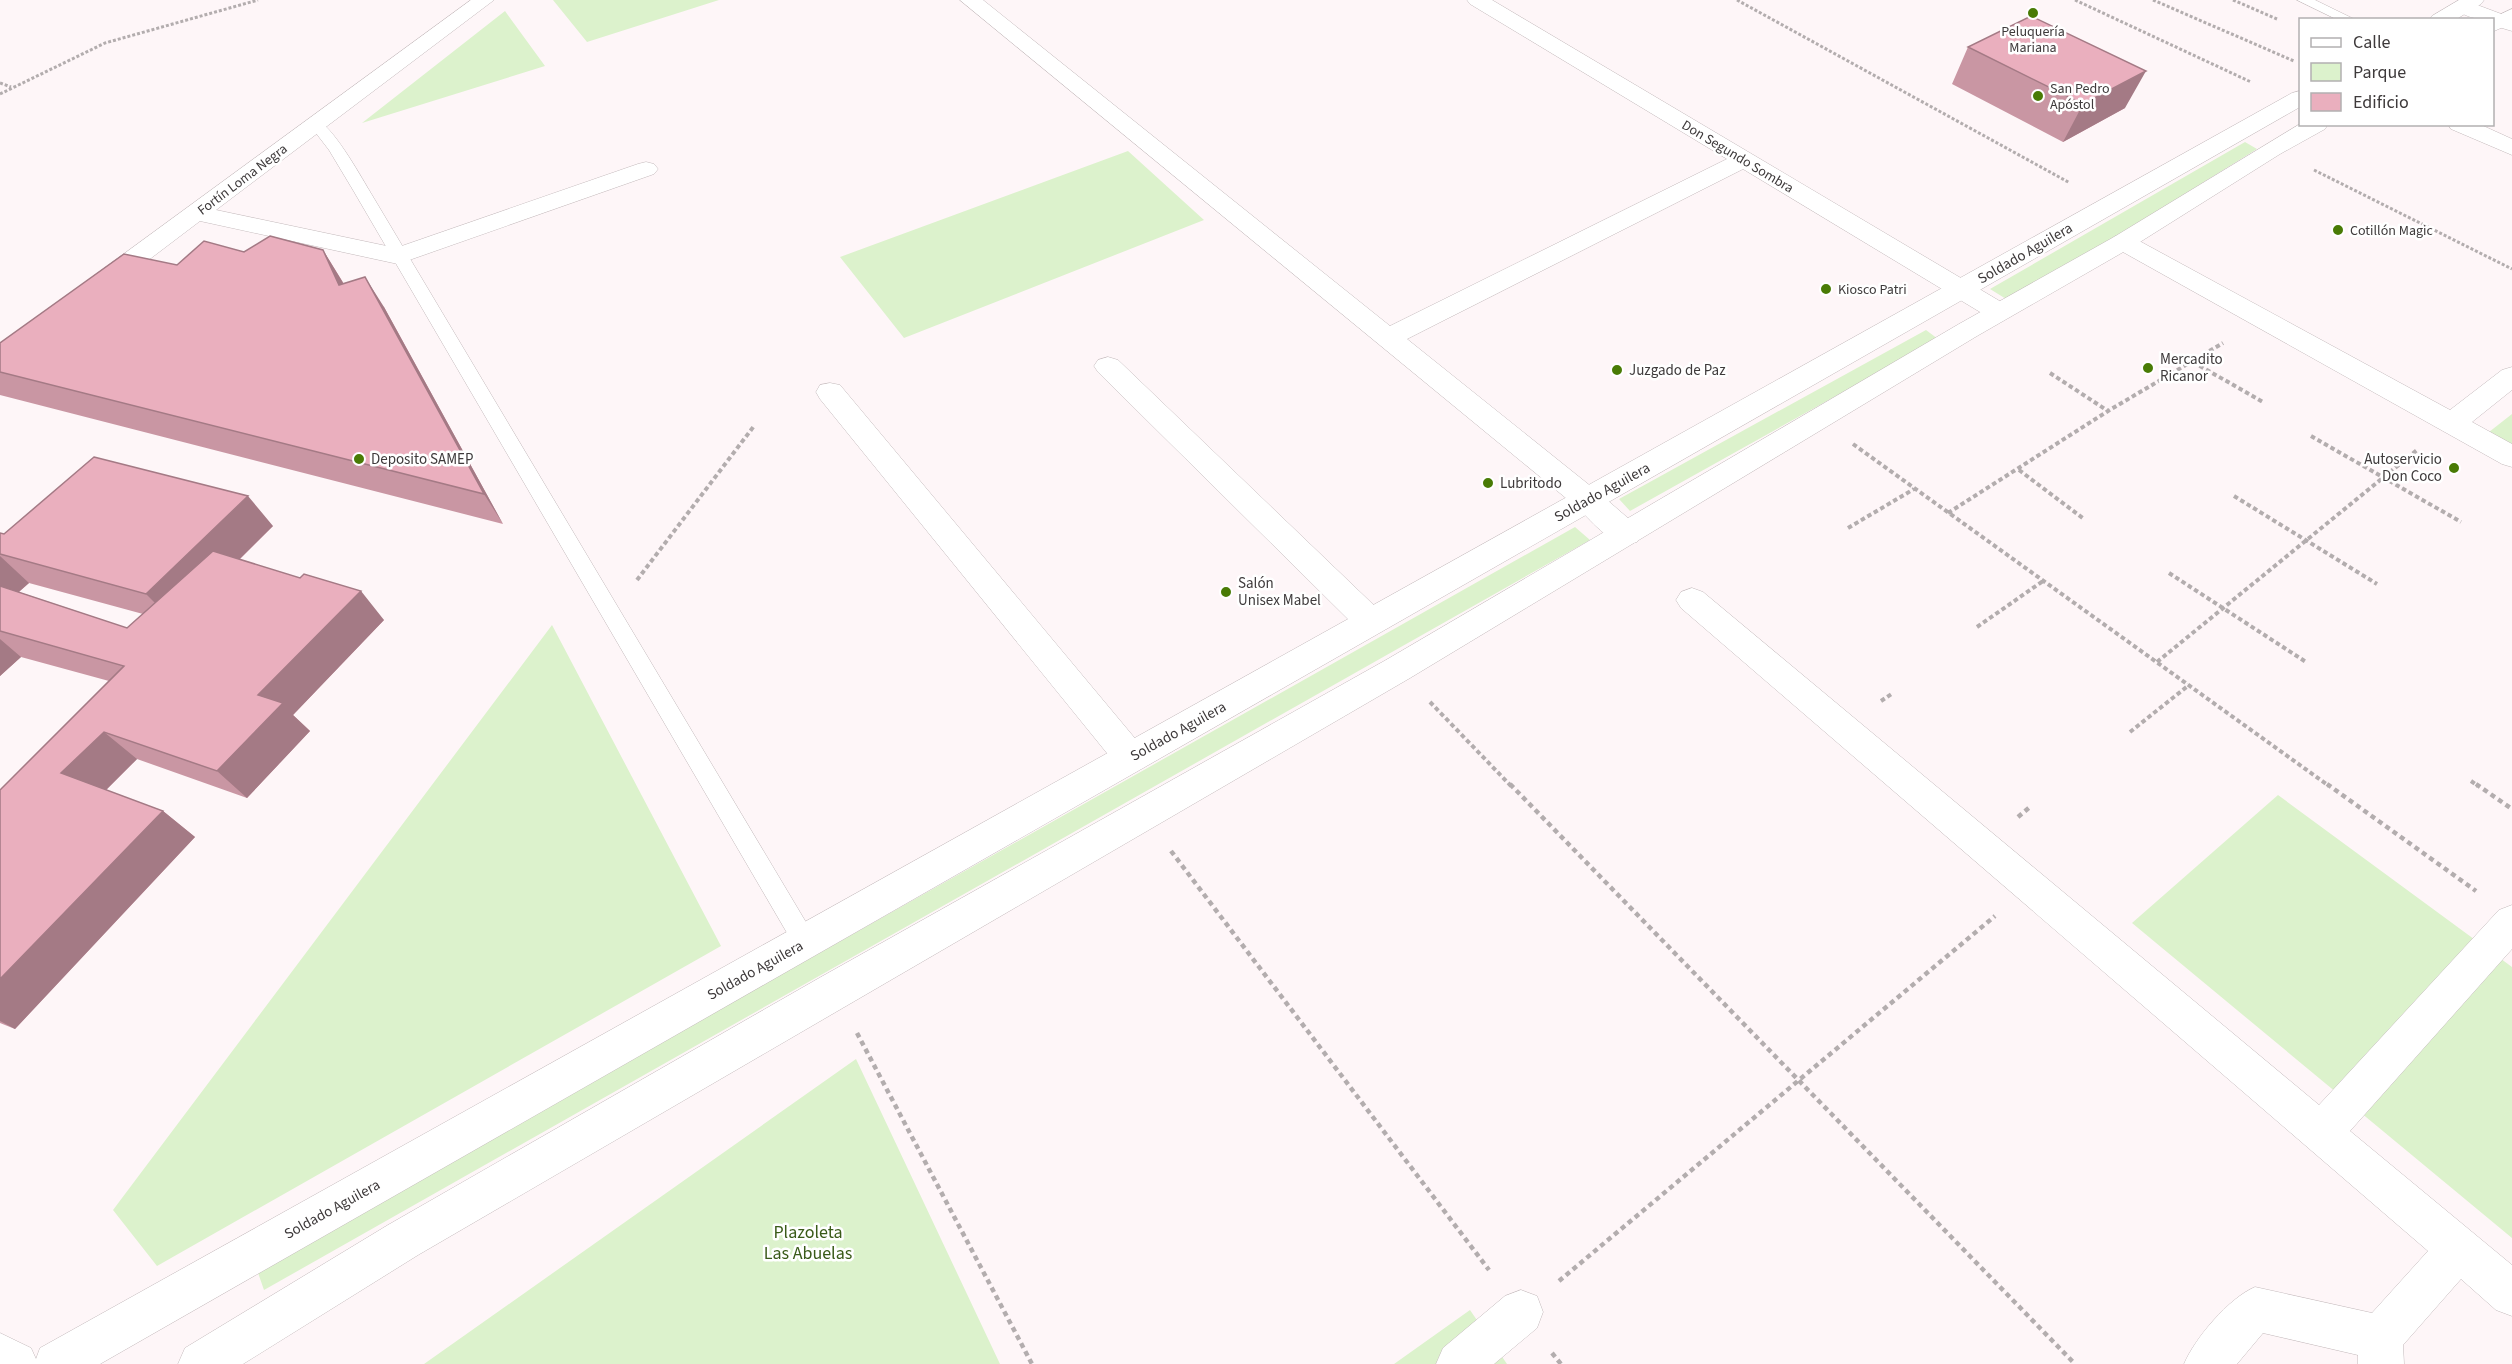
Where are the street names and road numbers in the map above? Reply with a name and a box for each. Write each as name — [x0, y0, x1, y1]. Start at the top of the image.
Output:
street label: Don Segundo Sombra — [1678, 115, 1797, 198]
street label: Fortín Loma Negra — [193, 139, 292, 220]
street label: Soldado Aguilera — [1974, 218, 2077, 289]
street label: Soldado Aguilera — [1551, 457, 1654, 527]
street label: Soldado Aguilera — [1127, 696, 1230, 766]
street label: Soldado Aguilera — [704, 935, 807, 1005]
street label: Soldado Aguilera — [281, 1174, 384, 1244]

